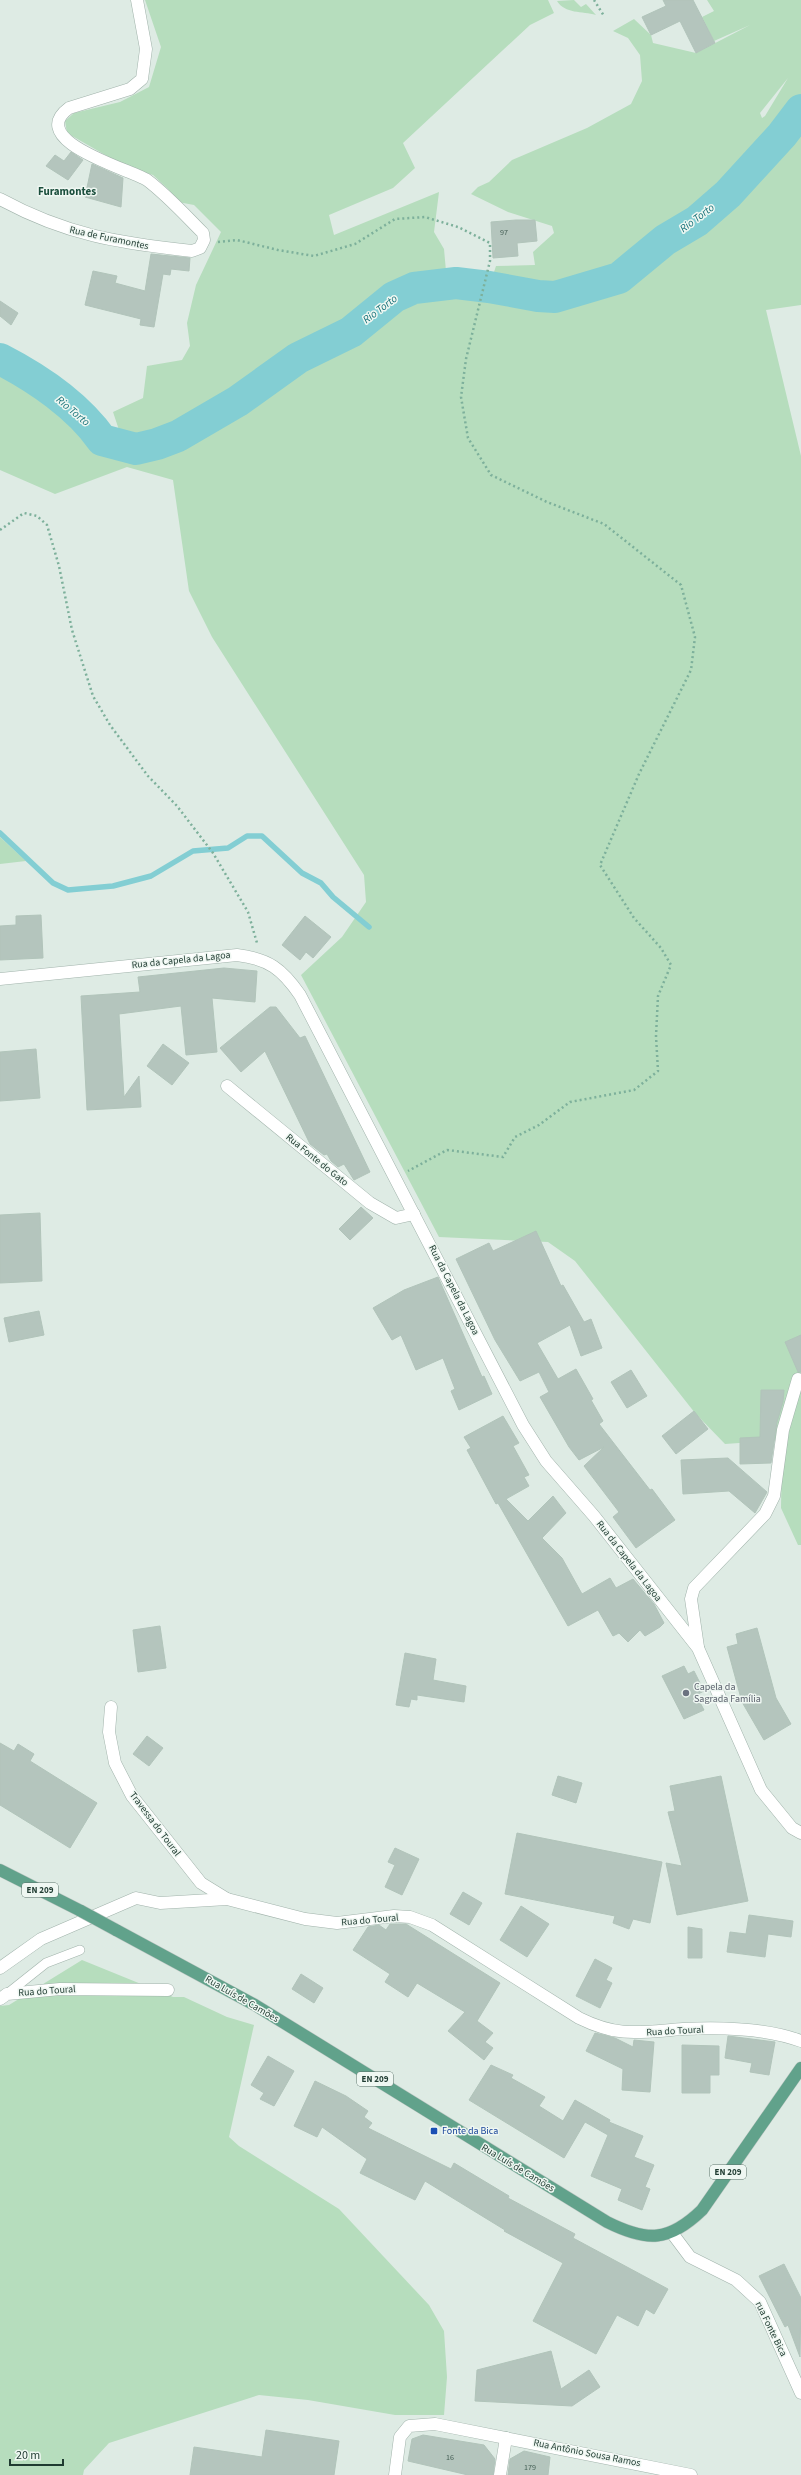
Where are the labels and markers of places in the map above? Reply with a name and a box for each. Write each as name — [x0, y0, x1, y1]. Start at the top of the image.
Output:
place label: Capela da Sagrada Família — [694, 1680, 761, 1706]
marker: Capela da Sagrada Família — [681, 1688, 691, 1698]
place label: Fonte da Bica — [442, 2124, 498, 2138]
marker: Fonte da Bica — [429, 2126, 439, 2136]

